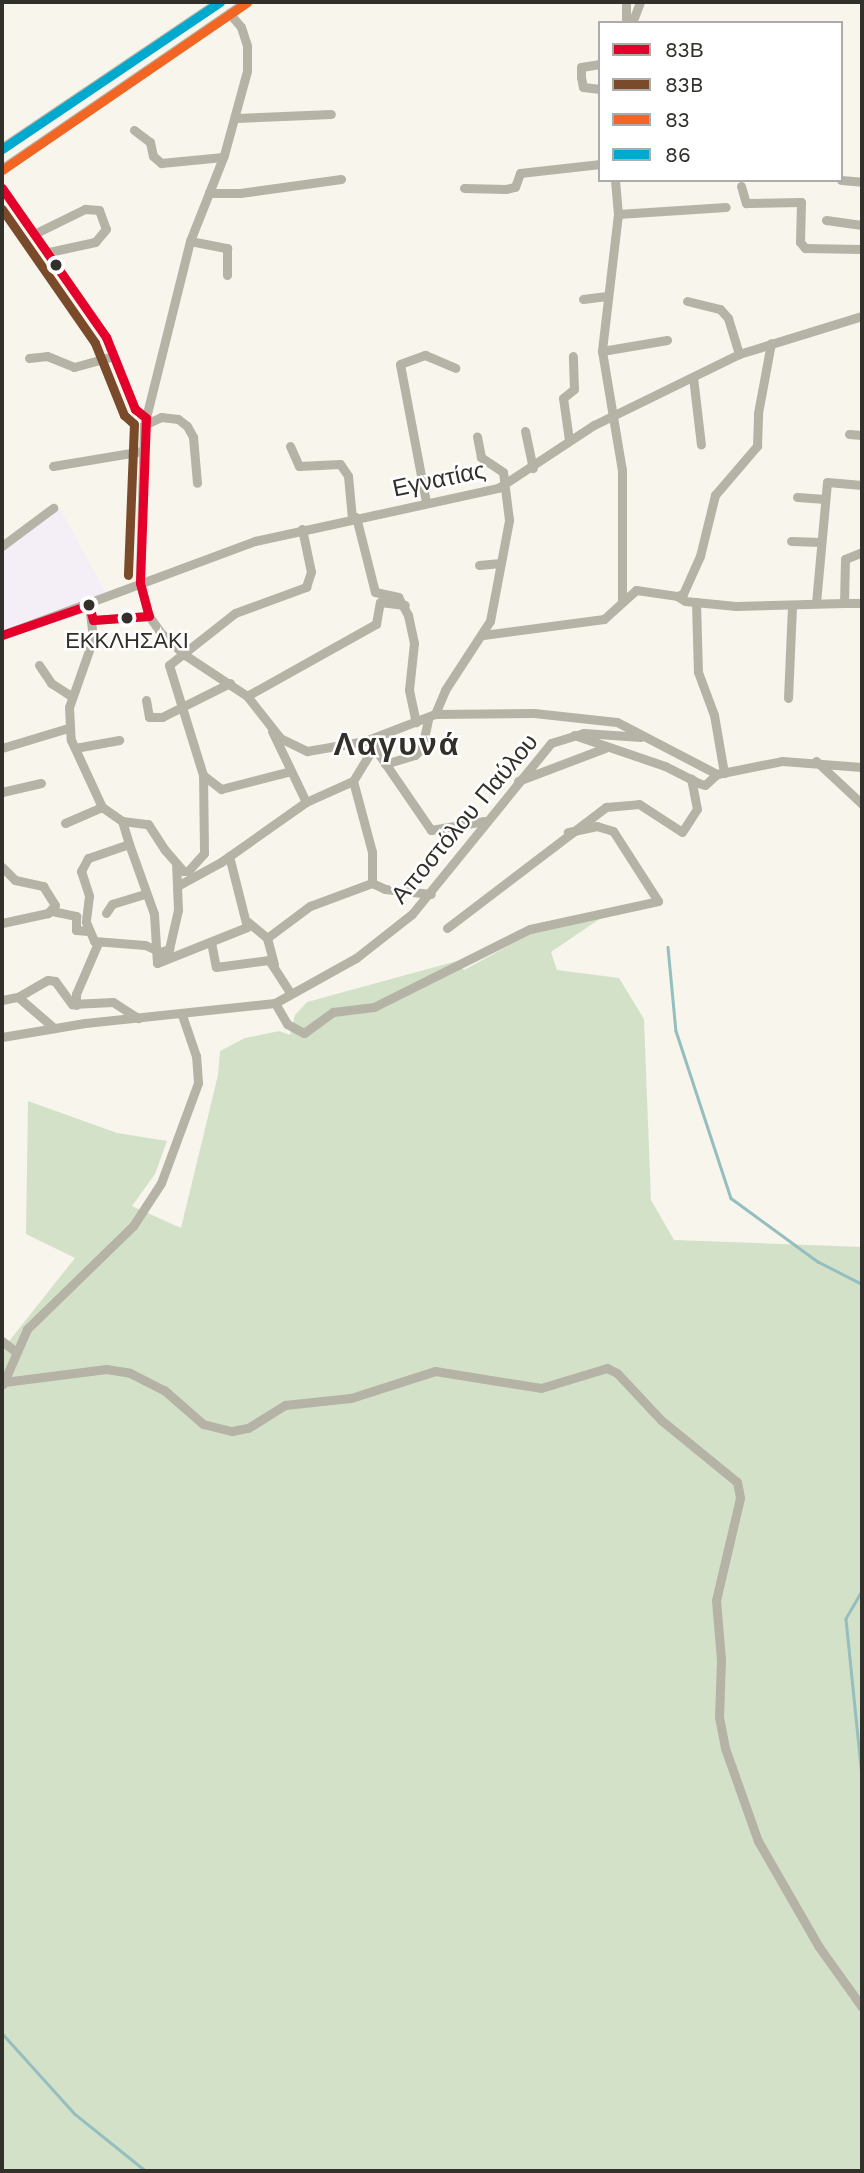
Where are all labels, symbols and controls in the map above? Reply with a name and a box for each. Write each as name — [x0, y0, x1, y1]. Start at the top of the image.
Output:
legend — [598, 21, 843, 182]
text: 83Β — [665, 37, 704, 62]
text: 83B — [665, 72, 703, 97]
text: 83 — [665, 107, 690, 132]
text: 86 — [665, 142, 691, 167]
unlabelled marker — [49, 258, 63, 272]
street label: Εγνατίας — [390, 456, 488, 504]
unlabelled marker — [82, 598, 96, 612]
marker: ΕΚΚΛΗΣΑΚΙ — [120, 611, 134, 625]
place label: ΕΚΚΛΗΣΑΚΙ — [65, 628, 189, 654]
district label: Λαγυνά — [334, 725, 460, 763]
street label: Αποστόλου Παύλου — [386, 728, 544, 910]

